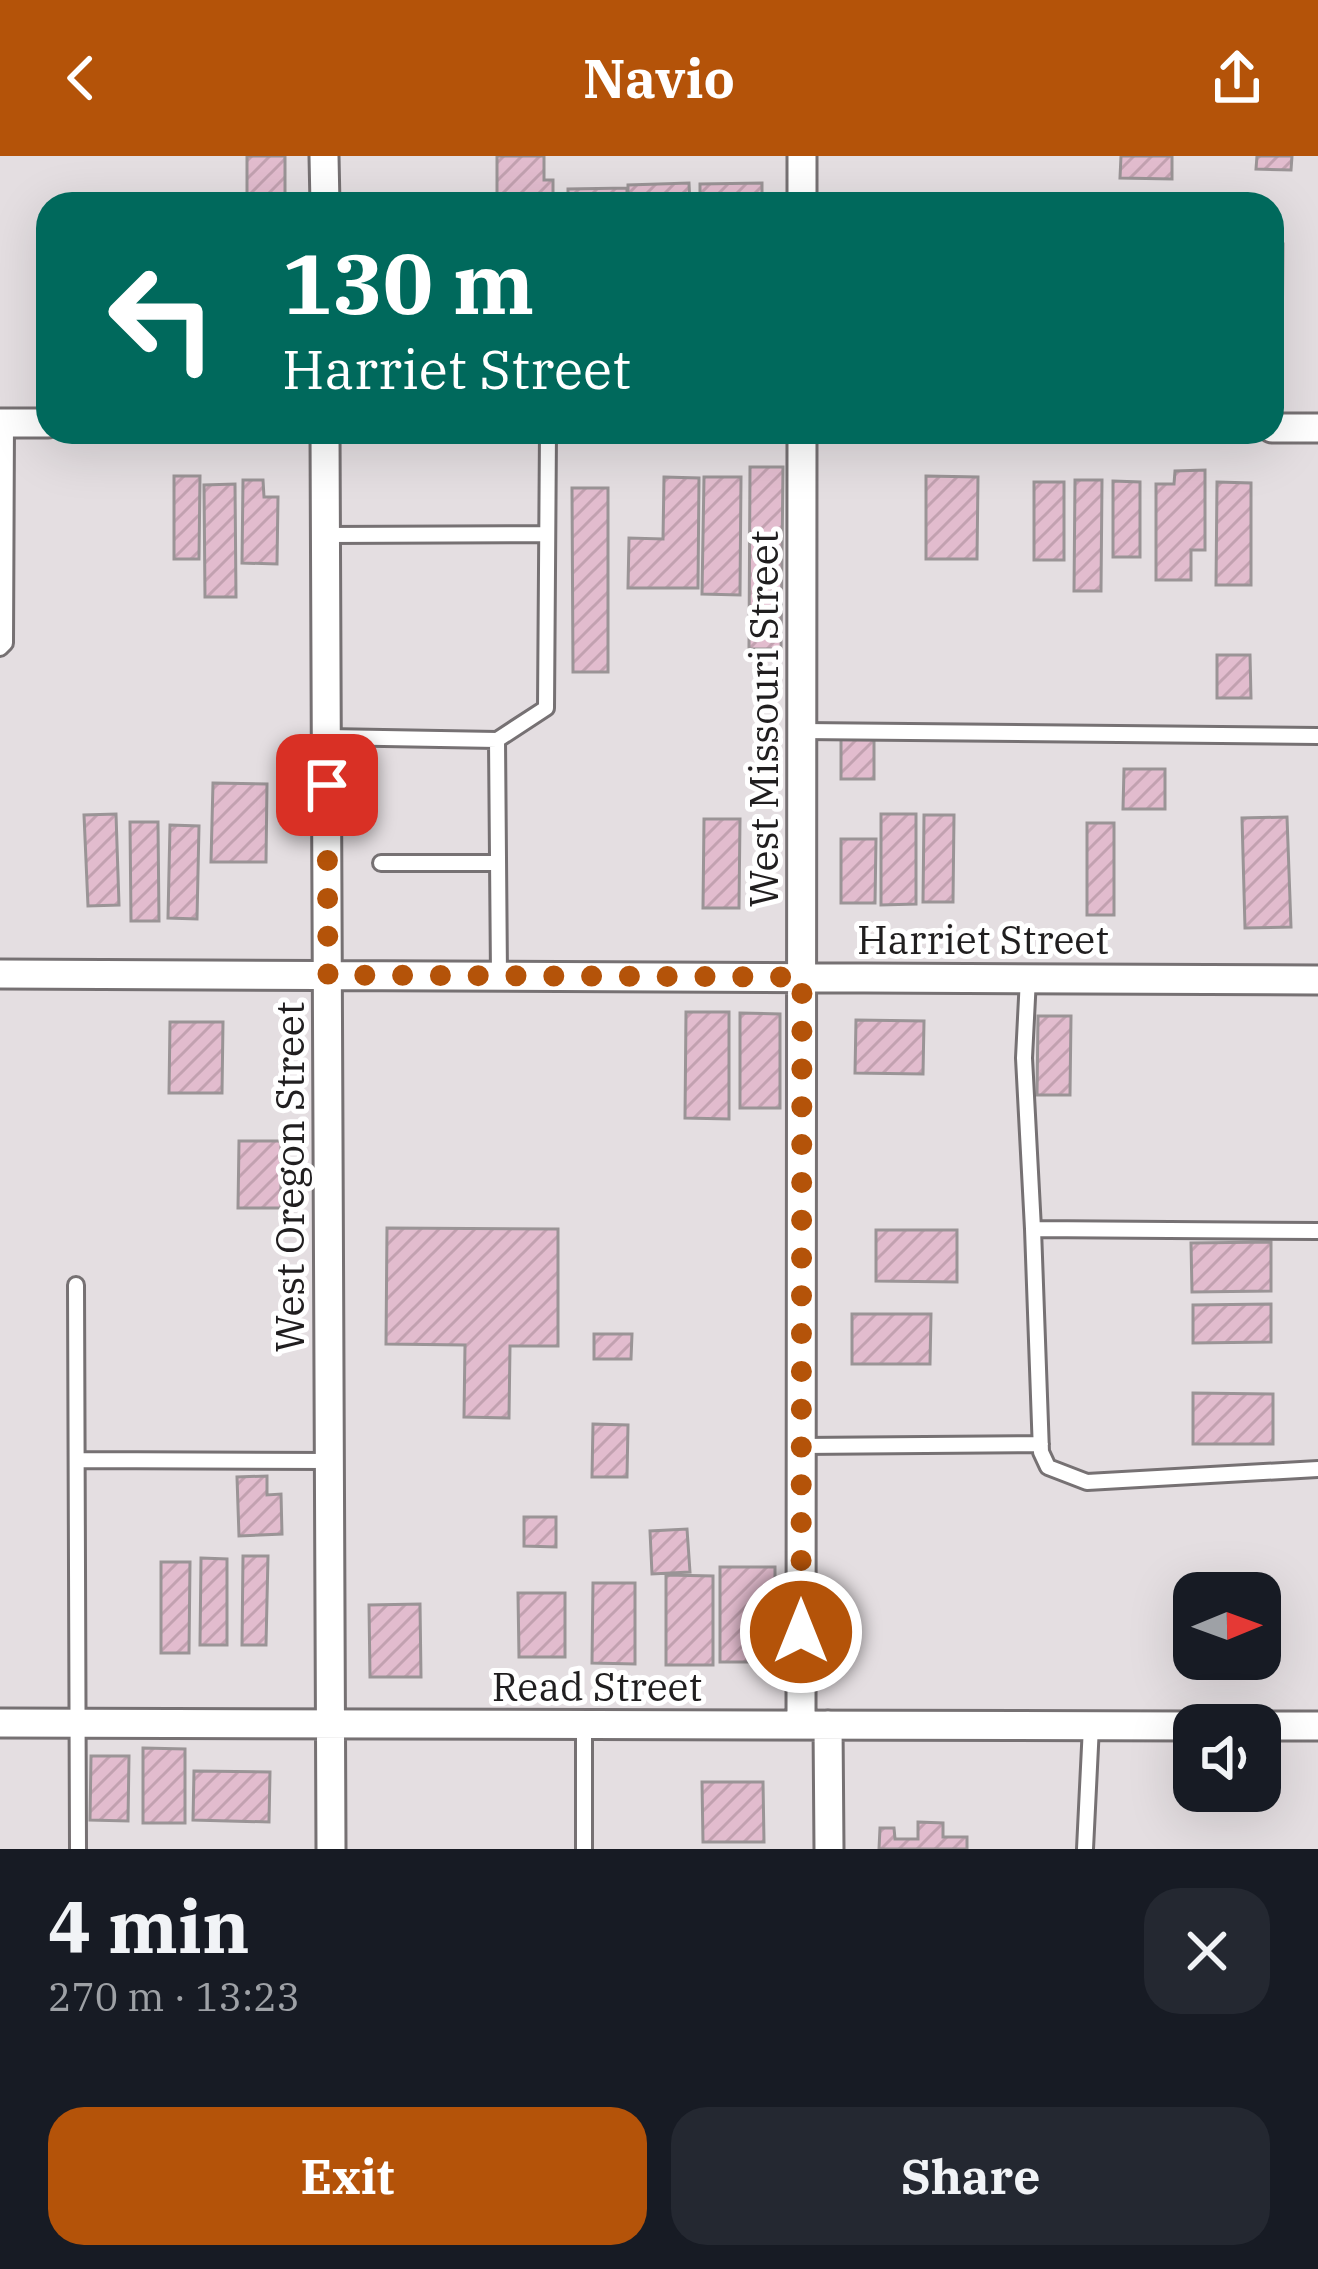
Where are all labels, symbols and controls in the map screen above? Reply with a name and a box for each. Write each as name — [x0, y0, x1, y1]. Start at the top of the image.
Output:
text: Navio — [583, 43, 735, 113]
icon: back — [48, 45, 114, 111]
icon: share — [1204, 45, 1270, 111]
text: 130 m — [282, 228, 534, 337]
icon: left — [84, 240, 240, 396]
text: Harriet Street — [282, 334, 631, 404]
street label: West Missouri Street — [738, 531, 789, 907]
pin — [276, 734, 378, 836]
icon: arrive — [294, 752, 360, 818]
street label: Harriet Street — [857, 914, 1109, 965]
street label: West Oregon Street — [264, 1001, 315, 1353]
position arrow — [738, 1569, 864, 1695]
north arrow — [1173, 1572, 1281, 1680]
map controls — [1173, 1572, 1281, 1812]
street label: Read Street — [492, 1661, 702, 1712]
button: sound — [1173, 1704, 1281, 1812]
text: 4 min — [48, 1879, 250, 1973]
button: close — [1144, 1888, 1270, 2014]
text: 270 m · 13:23 — [48, 1971, 300, 2022]
button: Exit — [48, 2107, 647, 2245]
button: Share — [671, 2107, 1270, 2245]

